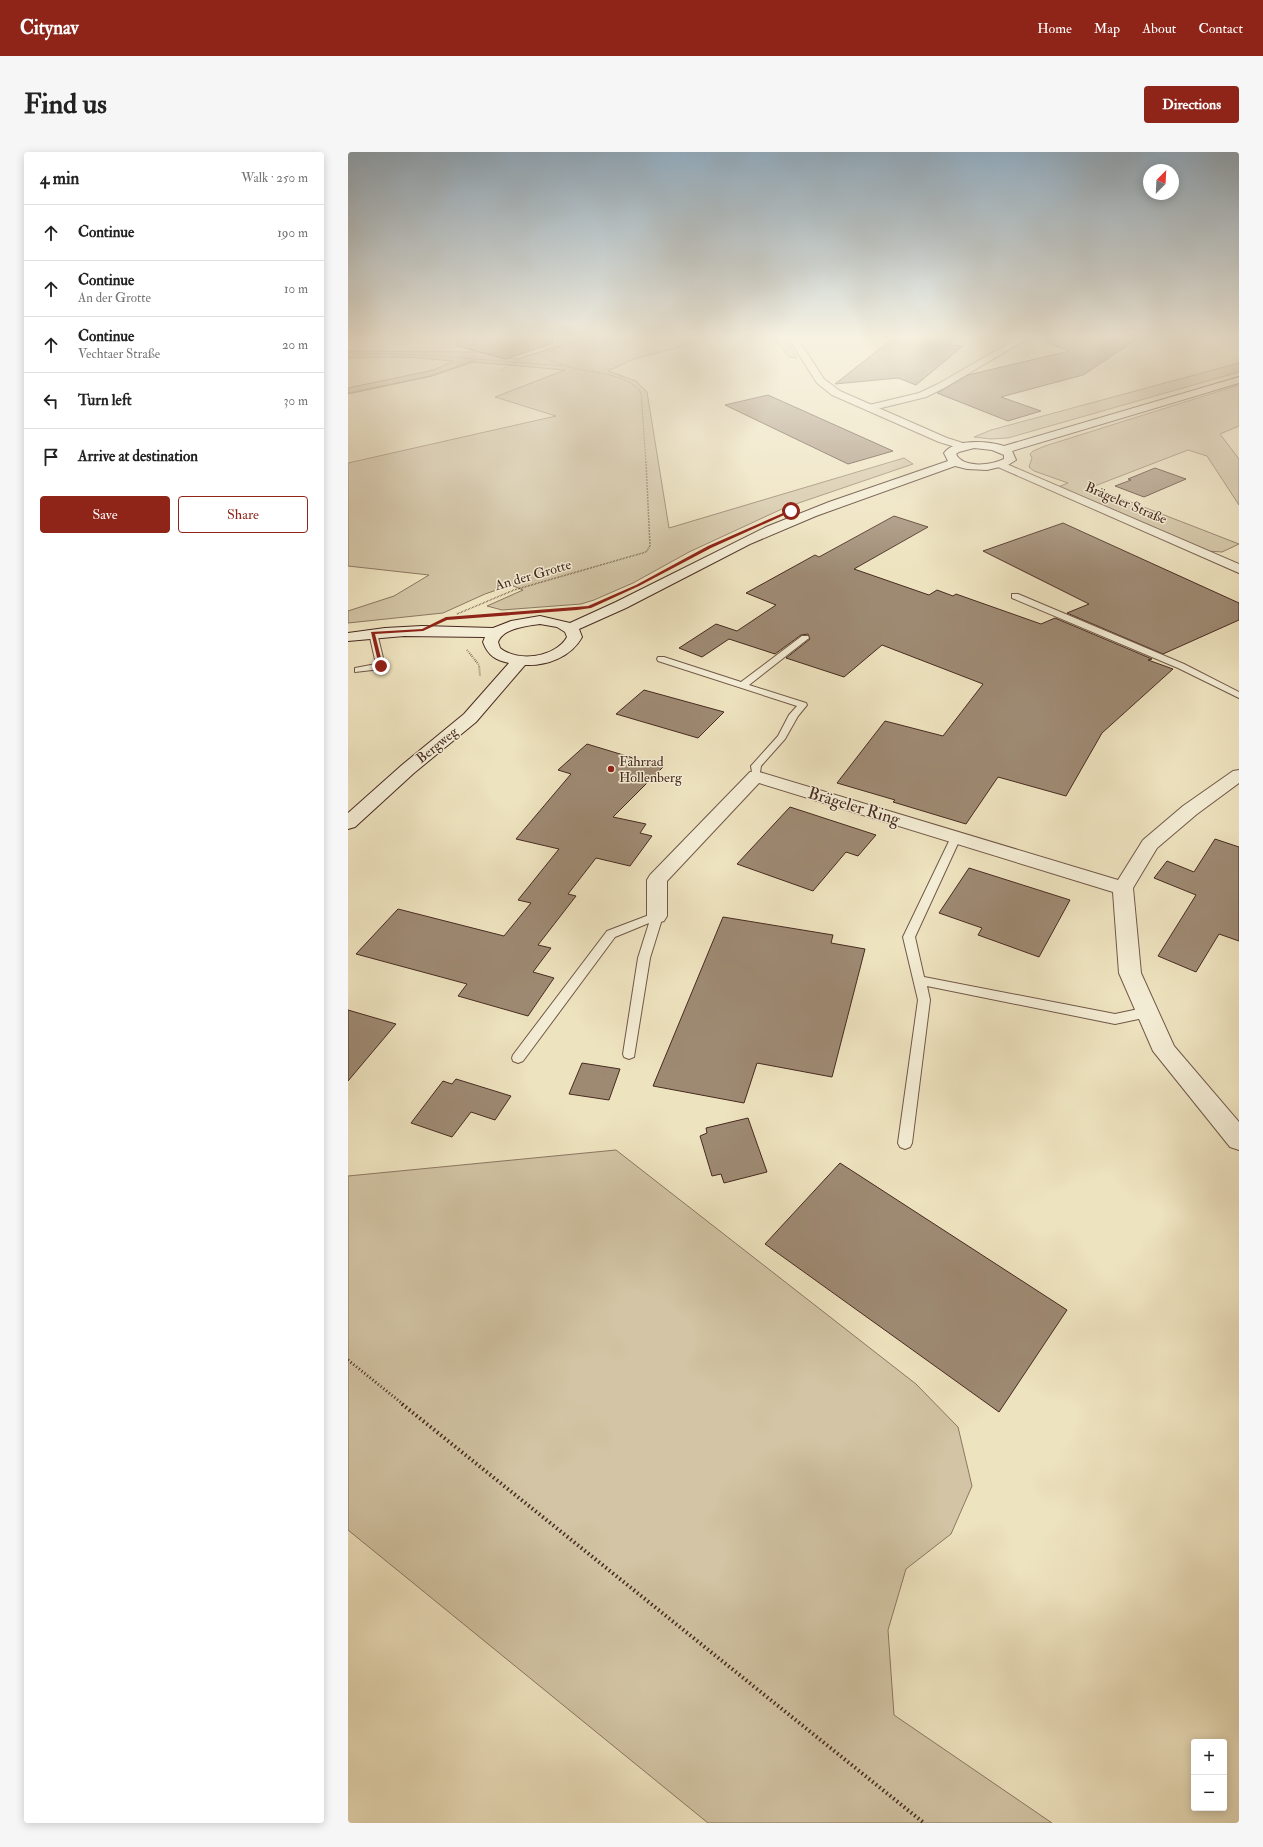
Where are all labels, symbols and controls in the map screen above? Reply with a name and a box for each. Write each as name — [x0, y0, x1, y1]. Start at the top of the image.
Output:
text: Citynav — [20, 16, 79, 40]
text: Home — [1037, 20, 1072, 37]
text: Map — [1094, 20, 1120, 37]
text: About — [1142, 20, 1176, 37]
text: Contact — [1198, 20, 1243, 37]
button: Directions — [1144, 86, 1239, 123]
text: Find us — [24, 87, 107, 122]
north arrow — [1143, 164, 1179, 200]
text: 4 min — [40, 168, 79, 189]
text: Walk · 250 m — [241, 170, 308, 186]
icon: ahead — [40, 222, 62, 244]
text: Continue — [78, 223, 134, 242]
text: 190 m — [277, 225, 308, 241]
text: Continue — [78, 271, 134, 290]
icon: ahead — [40, 278, 62, 300]
text: 10 m — [284, 281, 308, 297]
text: An der Grotte — [78, 290, 151, 306]
text: Continue — [78, 327, 134, 346]
icon: ahead — [40, 334, 62, 356]
text: 20 m — [282, 337, 308, 353]
text: Vechtaer Straße — [78, 346, 160, 362]
icon: left — [40, 390, 62, 412]
text: Turn left — [78, 391, 132, 410]
text: 30 m — [284, 393, 308, 409]
icon: arrive — [40, 446, 62, 468]
text: Arrive at destination — [78, 447, 198, 466]
street label: Brägeler Straße — [1083, 478, 1170, 528]
button: Save — [40, 496, 170, 533]
button: Share — [178, 496, 308, 533]
route start — [782, 502, 800, 520]
street label: An der Grotte — [492, 556, 573, 594]
route end — [372, 657, 390, 675]
street label: Bergweg — [413, 722, 462, 767]
place label: Fahrrad Hollenberg — [619, 753, 683, 786]
marker: Fahrrad Hollenberg — [606, 764, 616, 774]
street label: Brägeler Ring — [806, 782, 903, 830]
map controls — [1191, 1739, 1227, 1811]
button: + — [1191, 1739, 1227, 1775]
button: − — [1191, 1775, 1227, 1811]

